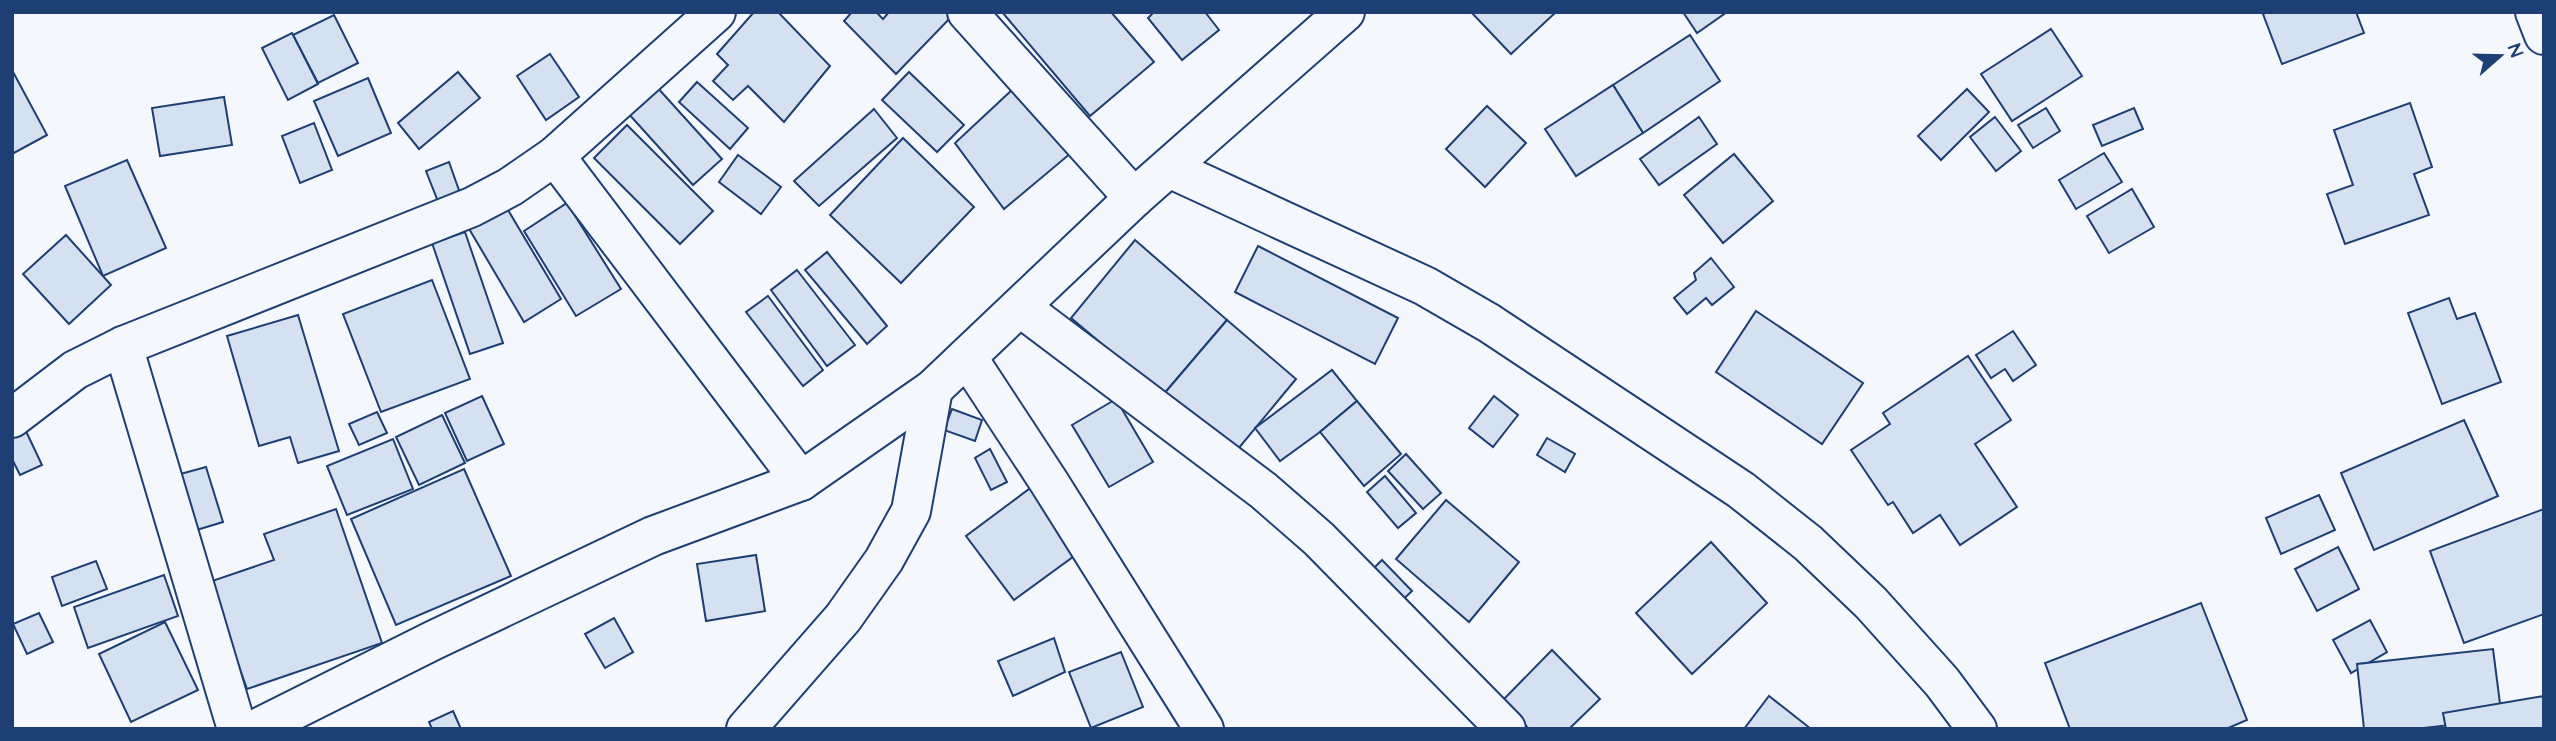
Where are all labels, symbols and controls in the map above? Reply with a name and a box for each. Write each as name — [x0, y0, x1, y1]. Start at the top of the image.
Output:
north arrow — [2465, 21, 2535, 91]
text: N — [2502, 40, 2530, 61]

